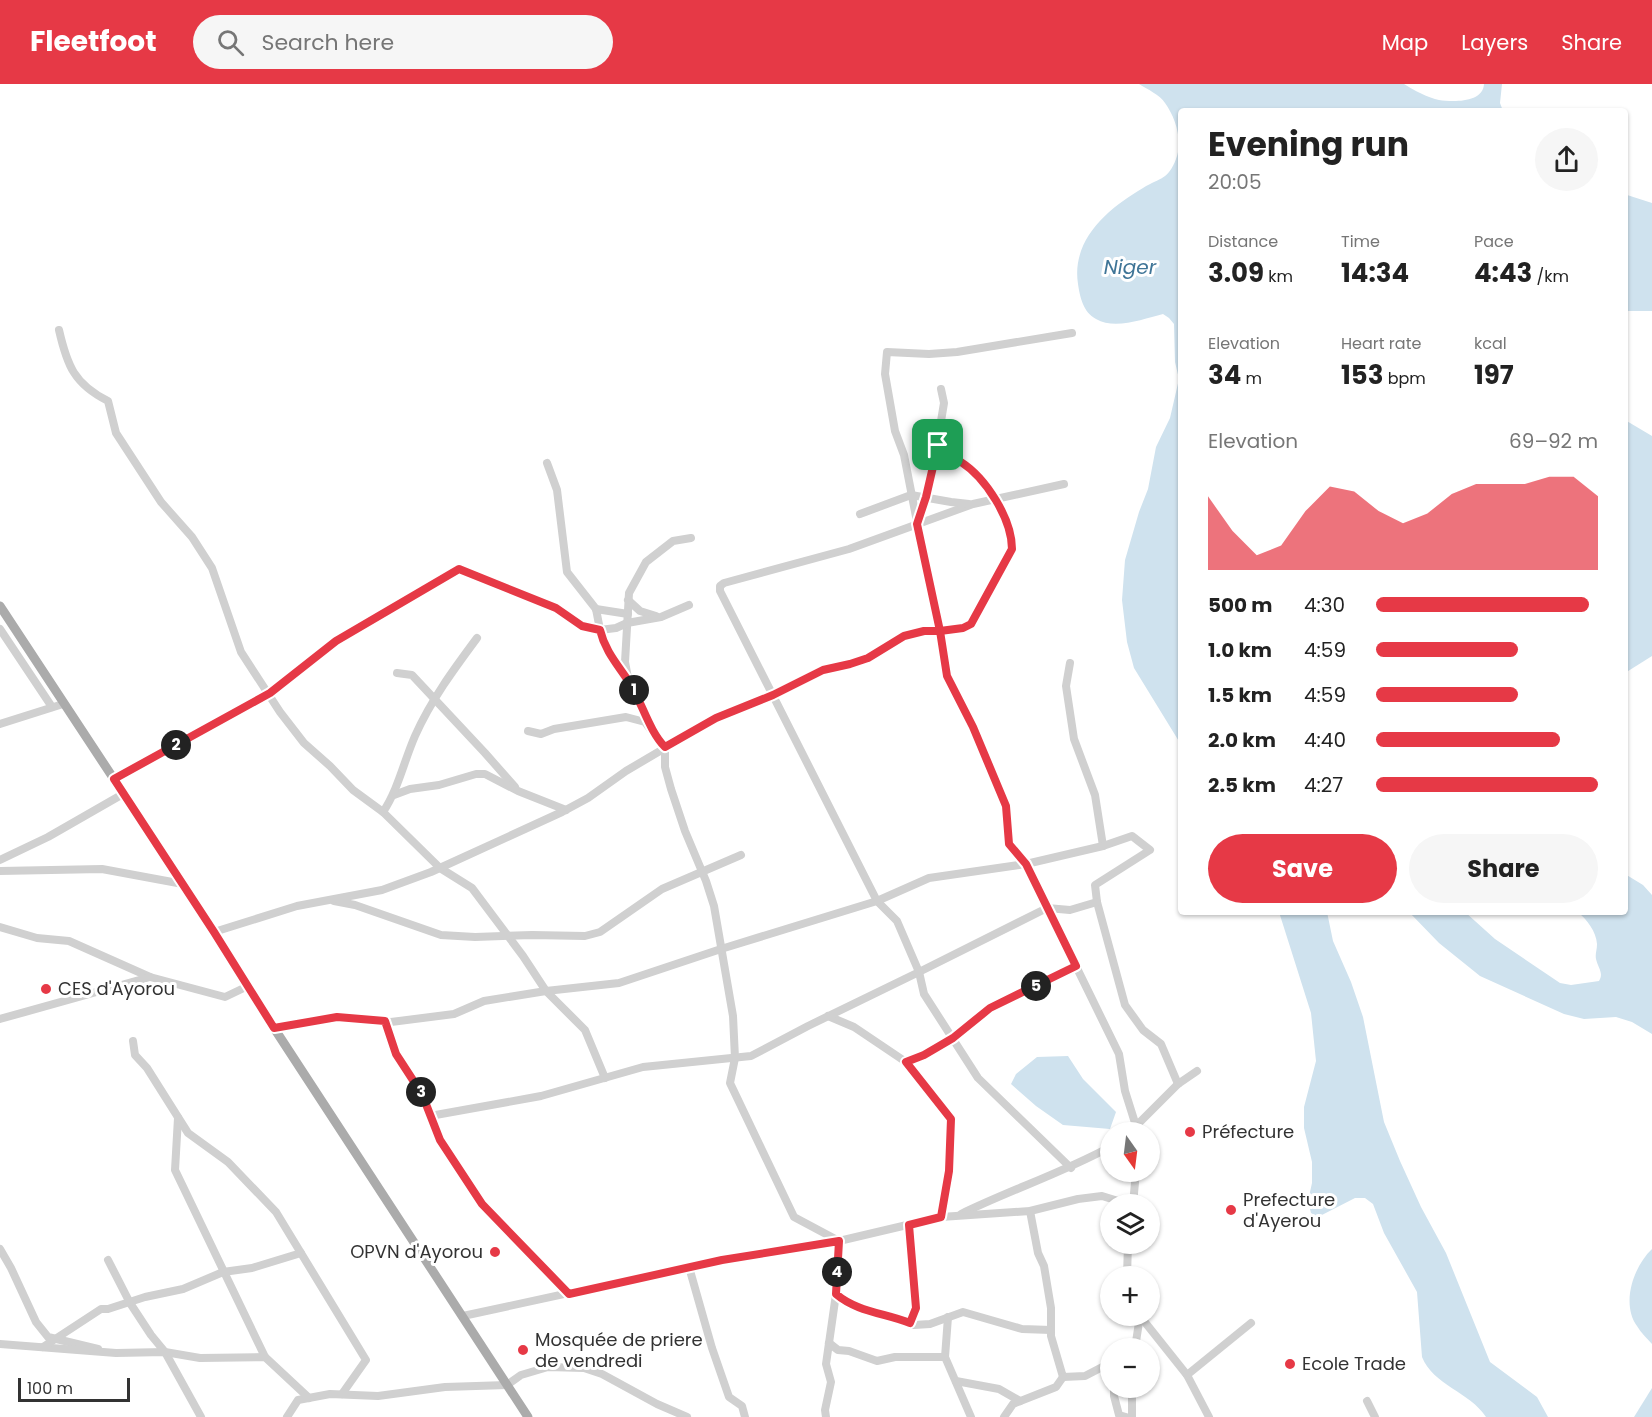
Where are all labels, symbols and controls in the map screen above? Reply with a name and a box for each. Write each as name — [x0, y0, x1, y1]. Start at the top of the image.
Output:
search box — [193, 15, 613, 69]
text: Fleetfoot — [30, 22, 157, 61]
icon: search — [214, 26, 247, 59]
text: Search here — [262, 27, 394, 58]
text: Map — [1382, 28, 1428, 57]
text: Layers — [1461, 28, 1528, 57]
text: Share — [1561, 28, 1622, 57]
text: Evening run — [1208, 121, 1409, 168]
button: share — [1535, 128, 1598, 191]
text: 20:05 — [1208, 168, 1261, 196]
text: Distance — [1208, 230, 1278, 253]
text: Time — [1341, 230, 1380, 253]
text: Pace — [1474, 230, 1514, 253]
water label: Niger — [1104, 253, 1157, 281]
text: 3.09 — [1208, 255, 1264, 291]
text: 14:34 — [1341, 255, 1409, 291]
text: 4:43 — [1474, 255, 1532, 291]
text: km — [1264, 265, 1293, 288]
text: /km — [1532, 265, 1569, 288]
text: Elevation — [1208, 332, 1280, 355]
text: Heart rate — [1341, 332, 1421, 355]
text: kcal — [1474, 332, 1507, 355]
text: 34 — [1208, 357, 1241, 393]
text: 153 — [1341, 357, 1383, 393]
text: 197 — [1474, 357, 1514, 393]
text: m — [1241, 367, 1262, 390]
text: bpm — [1383, 367, 1426, 390]
pin — [912, 419, 963, 470]
text: Elevation — [1208, 427, 1298, 455]
text: 69–92 m — [1509, 427, 1598, 455]
icon: arrive — [921, 428, 954, 461]
text: 500 m — [1208, 591, 1273, 619]
text: 4:30 — [1304, 591, 1345, 619]
text: 1.0 km — [1208, 636, 1272, 664]
text: 4:59 — [1304, 636, 1346, 664]
pin: 1 — [619, 675, 649, 705]
text: 1 — [631, 678, 637, 701]
text: 1.5 km — [1208, 681, 1272, 709]
text: 4:59 — [1304, 681, 1346, 709]
text: 2.0 km — [1208, 726, 1276, 754]
text: 4:40 — [1304, 726, 1346, 754]
pin: 2 — [161, 730, 191, 760]
text: 2 — [171, 733, 181, 756]
text: 2.5 km — [1208, 771, 1276, 799]
text: 4:27 — [1304, 771, 1343, 799]
button: Save — [1208, 834, 1397, 903]
button: Share — [1409, 834, 1598, 903]
pin: 5 — [1021, 971, 1051, 1001]
text: 5 — [1031, 974, 1041, 997]
place label: CES d'Ayorou — [58, 976, 175, 1001]
marker: CES d'Ayorou — [39, 982, 53, 996]
pin: 3 — [406, 1077, 436, 1107]
text: 3 — [416, 1080, 426, 1103]
place label: Préfecture — [1202, 1119, 1294, 1144]
north arrow — [1100, 1122, 1160, 1182]
map controls — [1100, 1122, 1160, 1398]
marker: Préfecture — [1183, 1125, 1197, 1139]
place label: Prefecture d'Ayerou — [1243, 1187, 1335, 1233]
button: layers — [1100, 1194, 1160, 1254]
marker: Prefecture d'Ayerou — [1224, 1203, 1238, 1217]
place label: OPVN d'Ayorou — [350, 1239, 483, 1264]
marker: OPVN d'Ayorou — [488, 1245, 502, 1259]
pin: 4 — [822, 1257, 852, 1287]
text: 4 — [832, 1260, 842, 1283]
button: + — [1100, 1266, 1160, 1326]
place label: Mosquée de priere de vendredi — [535, 1327, 703, 1373]
button: − — [1100, 1338, 1160, 1398]
marker: Mosquée de priere de vendredi — [516, 1343, 530, 1357]
place label: Ecole Trade — [1302, 1351, 1406, 1376]
marker: Ecole Trade — [1283, 1357, 1297, 1371]
scale bar — [18, 1375, 130, 1402]
text: 100 m — [27, 1377, 73, 1400]

